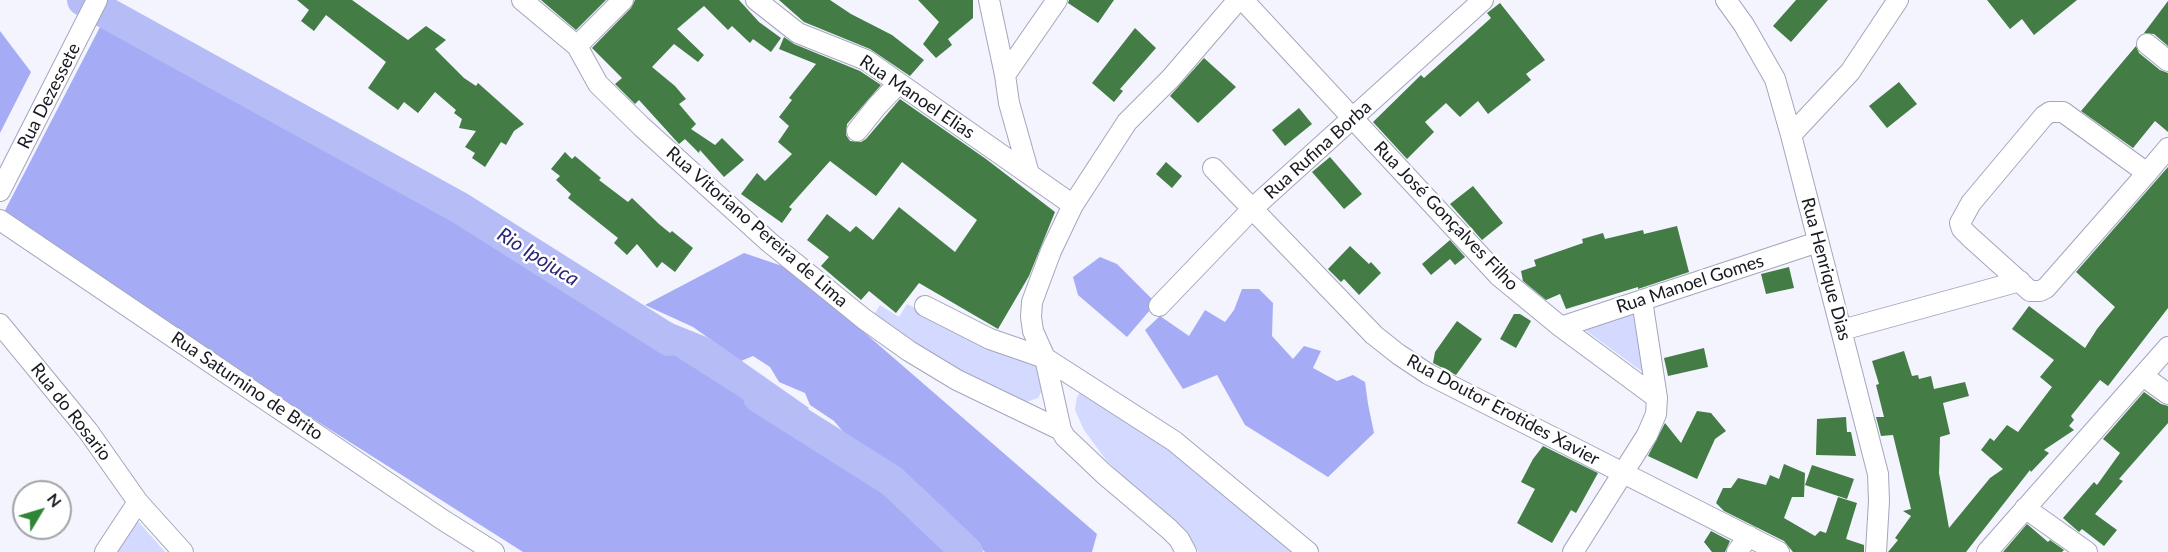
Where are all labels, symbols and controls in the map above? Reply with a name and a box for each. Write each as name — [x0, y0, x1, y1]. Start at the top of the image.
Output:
street label: Rua Dezessete — [13, 39, 85, 153]
street label: Rua Manoel Elias — [855, 51, 979, 143]
street label: Rua Rufina Borba — [1260, 96, 1376, 204]
street label: Rua José Gonçalves Filho — [1369, 137, 1523, 295]
street label: Rua Vitoriano Pereira de Lima — [662, 142, 852, 312]
street label: Rua Henrique Dias — [1797, 195, 1855, 343]
water label: Rio Ipojuca — [493, 223, 583, 291]
street label: Rua Manoel Gomes — [1614, 250, 1766, 318]
street label: Rua Saturnino de Brito — [167, 327, 327, 445]
street label: Rua Doutor Erotides Xavier — [1403, 350, 1603, 470]
street label: Rua do Rosario — [26, 359, 116, 465]
north arrow — [12, 480, 72, 540]
text: N — [44, 489, 66, 511]

